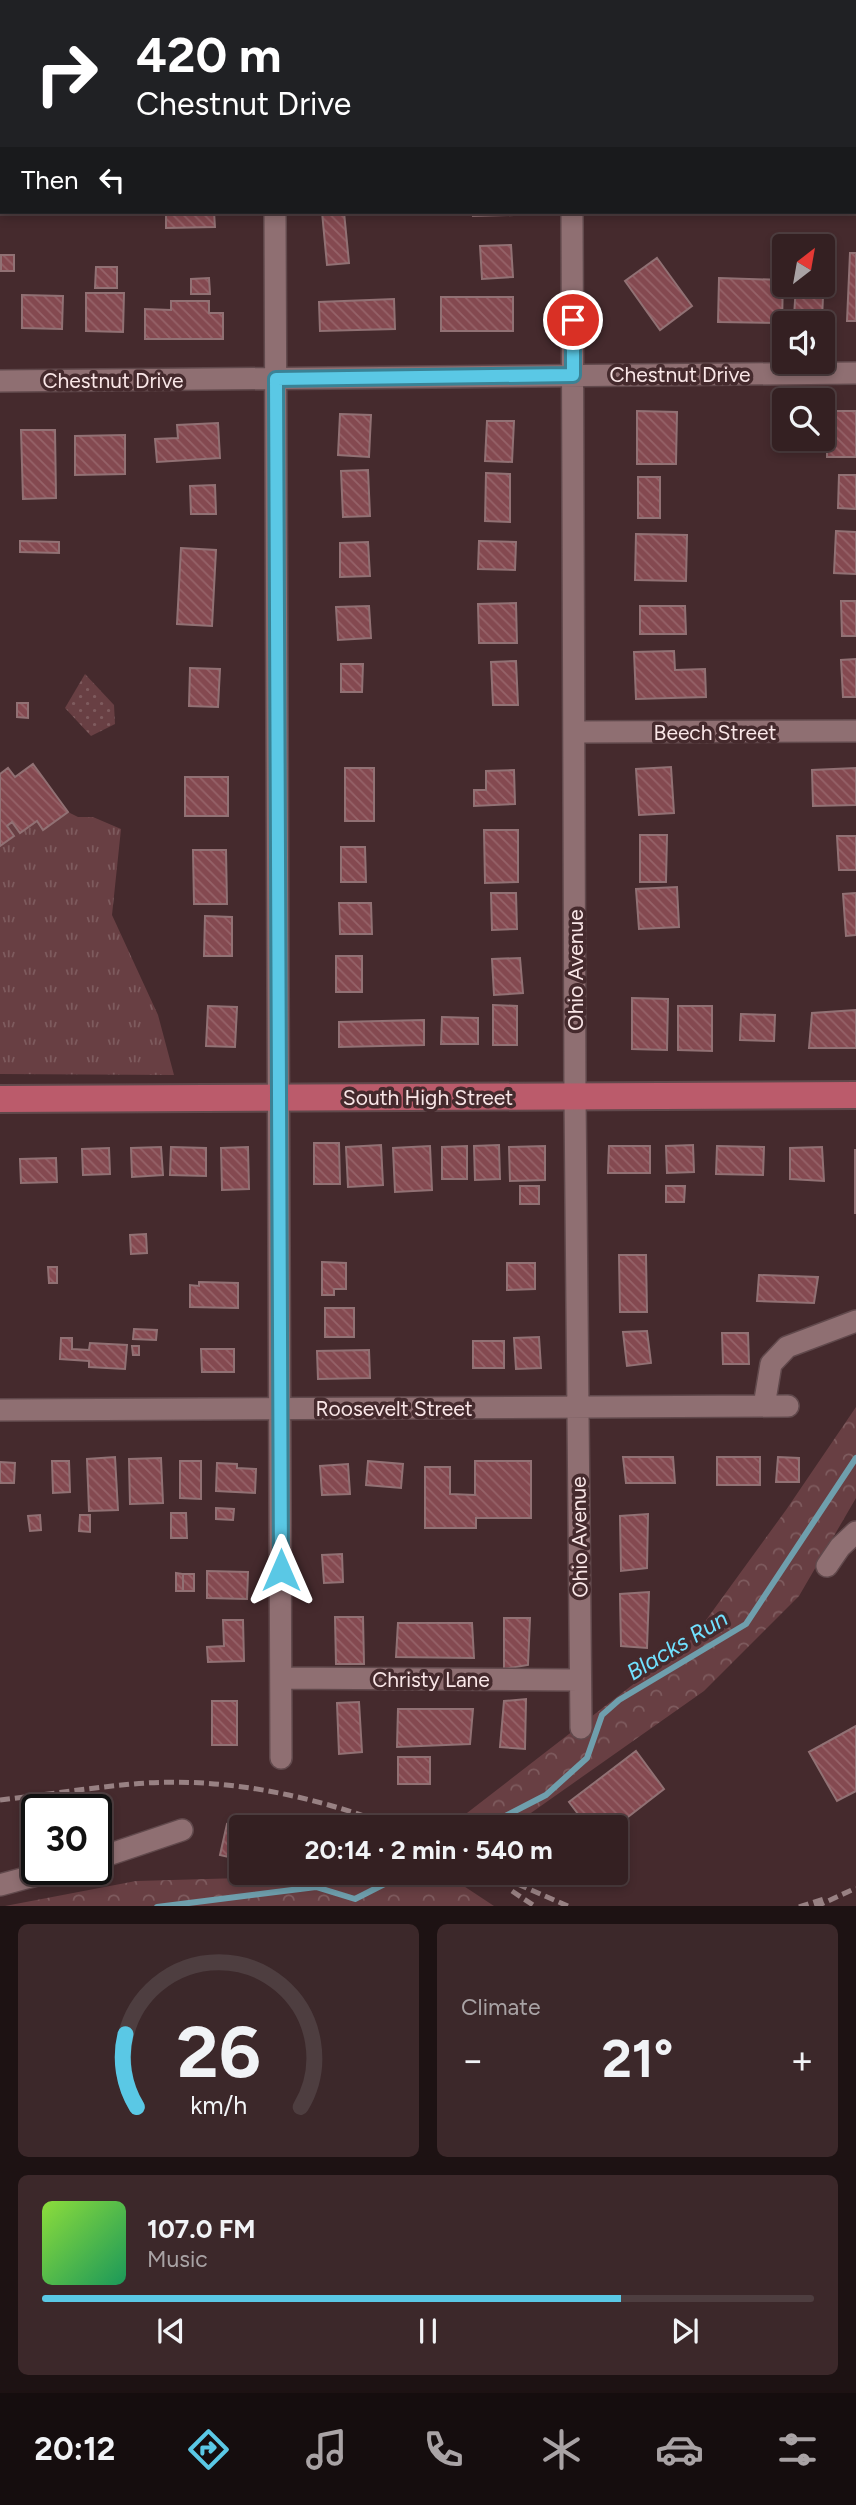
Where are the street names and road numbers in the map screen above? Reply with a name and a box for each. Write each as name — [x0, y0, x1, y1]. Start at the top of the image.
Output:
street label: Chestnut Drive — [609, 362, 751, 387]
street label: Chestnut Drive — [42, 368, 184, 393]
street label: Beech Street — [654, 720, 776, 745]
street label: Ohio Avenue — [563, 909, 588, 1031]
street label: South High Street — [343, 1085, 513, 1110]
street label: Roosevelt Street — [315, 1396, 473, 1421]
street label: Ohio Avenue — [565, 1476, 593, 1598]
street label: Christy Lane — [372, 1667, 490, 1692]

